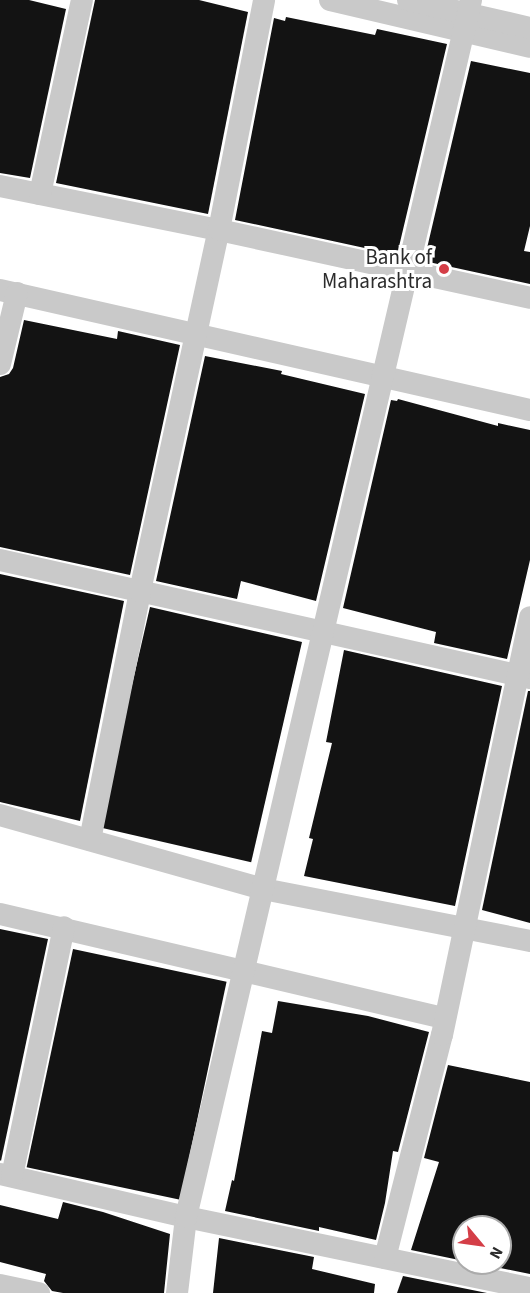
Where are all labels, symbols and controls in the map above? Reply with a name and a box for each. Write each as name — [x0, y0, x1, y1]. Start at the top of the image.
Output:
place label: Bank of Maharashtra — [322, 244, 432, 294]
marker: Bank of Maharashtra — [437, 262, 451, 276]
north arrow — [452, 1215, 512, 1275]
text: N — [484, 1243, 508, 1263]

